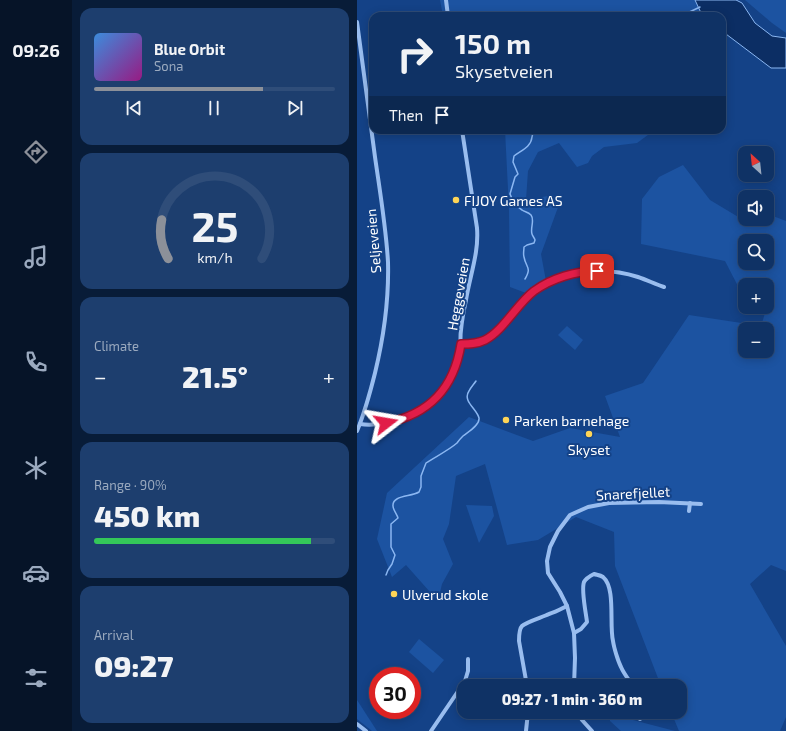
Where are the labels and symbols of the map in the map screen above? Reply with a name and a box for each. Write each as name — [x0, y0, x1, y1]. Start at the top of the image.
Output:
north arrow — [738, 146, 774, 182]
place label: FIJOY Games AS — [464, 192, 563, 209]
marker: FIJOY Games AS — [451, 195, 461, 205]
street label: Seljeveien — [362, 208, 384, 274]
pin — [580, 254, 614, 288]
street label: Heggeveien — [443, 256, 473, 332]
position arrow — [365, 402, 407, 444]
place label: Parken barnehage — [514, 412, 629, 429]
marker: Parken barnehage — [501, 415, 511, 425]
marker: Skyset — [584, 429, 594, 439]
place label: Skyset — [568, 441, 610, 458]
street label: Snarefjellet — [596, 483, 670, 503]
place label: Ulverud skole — [402, 586, 488, 603]
marker: Ulverud skole — [389, 589, 399, 599]
speed limit sign: 30 — [369, 667, 421, 719]

